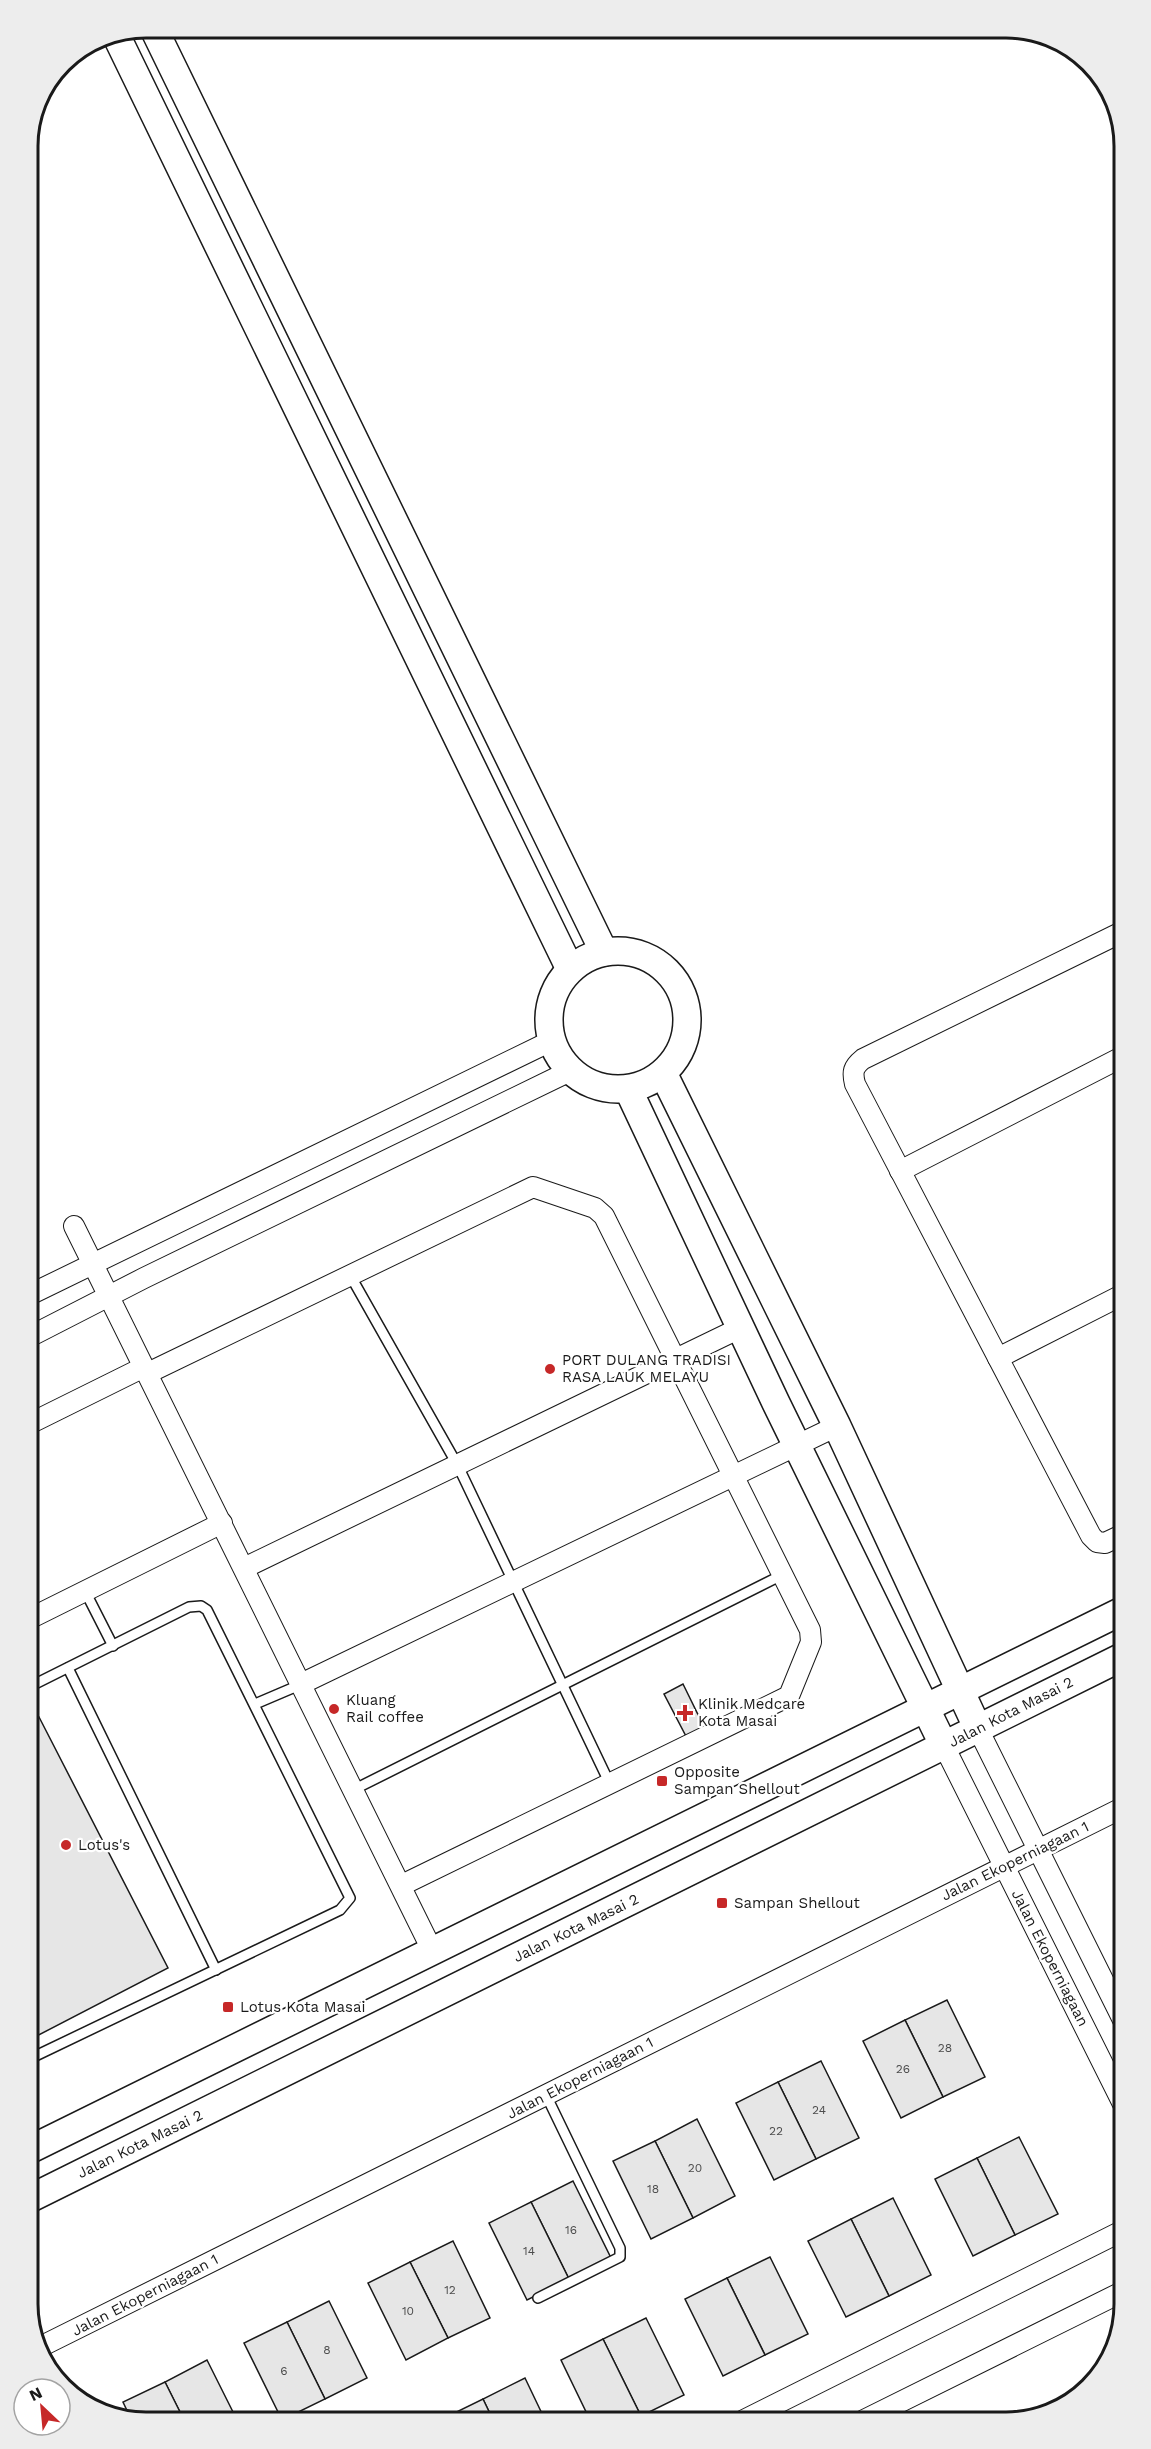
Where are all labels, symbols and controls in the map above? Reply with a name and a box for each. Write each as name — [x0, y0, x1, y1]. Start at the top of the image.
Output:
place label: PORT DULANG TRADISI RASA LAUK MELAYU — [562, 1351, 731, 1386]
marker: PORT DULANG TRADISI RASA LAUK MELAYU — [543, 1362, 557, 1376]
street label: Jalan Kota Masai 2 — [946, 1673, 1076, 1751]
place label: Kluang Rail coffee — [346, 1691, 424, 1726]
place label: Klinik Medcare Kota Masai — [698, 1695, 805, 1730]
marker: Kluang Rail coffee — [327, 1702, 341, 1716]
marker: Klinik Medcare Kota Masai — [676, 1704, 694, 1722]
place label: Opposite Sampan Shellout — [674, 1763, 801, 1798]
marker: Opposite Sampan Shellout — [655, 1774, 669, 1788]
street label: Jalan Ekoperniagaan 1 — [938, 1817, 1092, 1905]
place label: Lotus's — [78, 1836, 130, 1854]
marker: Lotus's — [59, 1838, 73, 1852]
street label: Jalan Ekoperniagaan — [1008, 1887, 1092, 2029]
street label: Jalan Kota Masai 2 — [510, 1890, 642, 1966]
place label: Sampan Shellout — [734, 1894, 861, 1912]
marker: Sampan Shellout — [715, 1896, 729, 1910]
place label: Lotus Kota Masai — [240, 1998, 365, 2016]
marker: Lotus Kota Masai — [221, 2000, 235, 2014]
street label: Jalan Ekoperniagaan 1 — [504, 2033, 656, 2123]
house number: 28 — [938, 2041, 952, 2055]
house number: 26 — [896, 2062, 910, 2076]
house number: 24 — [812, 2103, 826, 2117]
street label: Jalan Kota Masai 2 — [74, 2106, 206, 2182]
house number: 22 — [769, 2124, 783, 2138]
house number: 20 — [688, 2161, 702, 2175]
house number: 18 — [647, 2182, 659, 2196]
house number: 16 — [565, 2223, 577, 2237]
house number: 14 — [523, 2244, 535, 2258]
street label: Jalan Ekoperniagaan 1 — [69, 2250, 221, 2340]
house number: 12 — [444, 2283, 456, 2297]
house number: 10 — [402, 2304, 414, 2318]
house number: 8 — [323, 2343, 331, 2357]
house number: 6 — [280, 2364, 288, 2378]
north arrow — [12, 2377, 72, 2437]
text: N — [26, 2383, 45, 2405]

